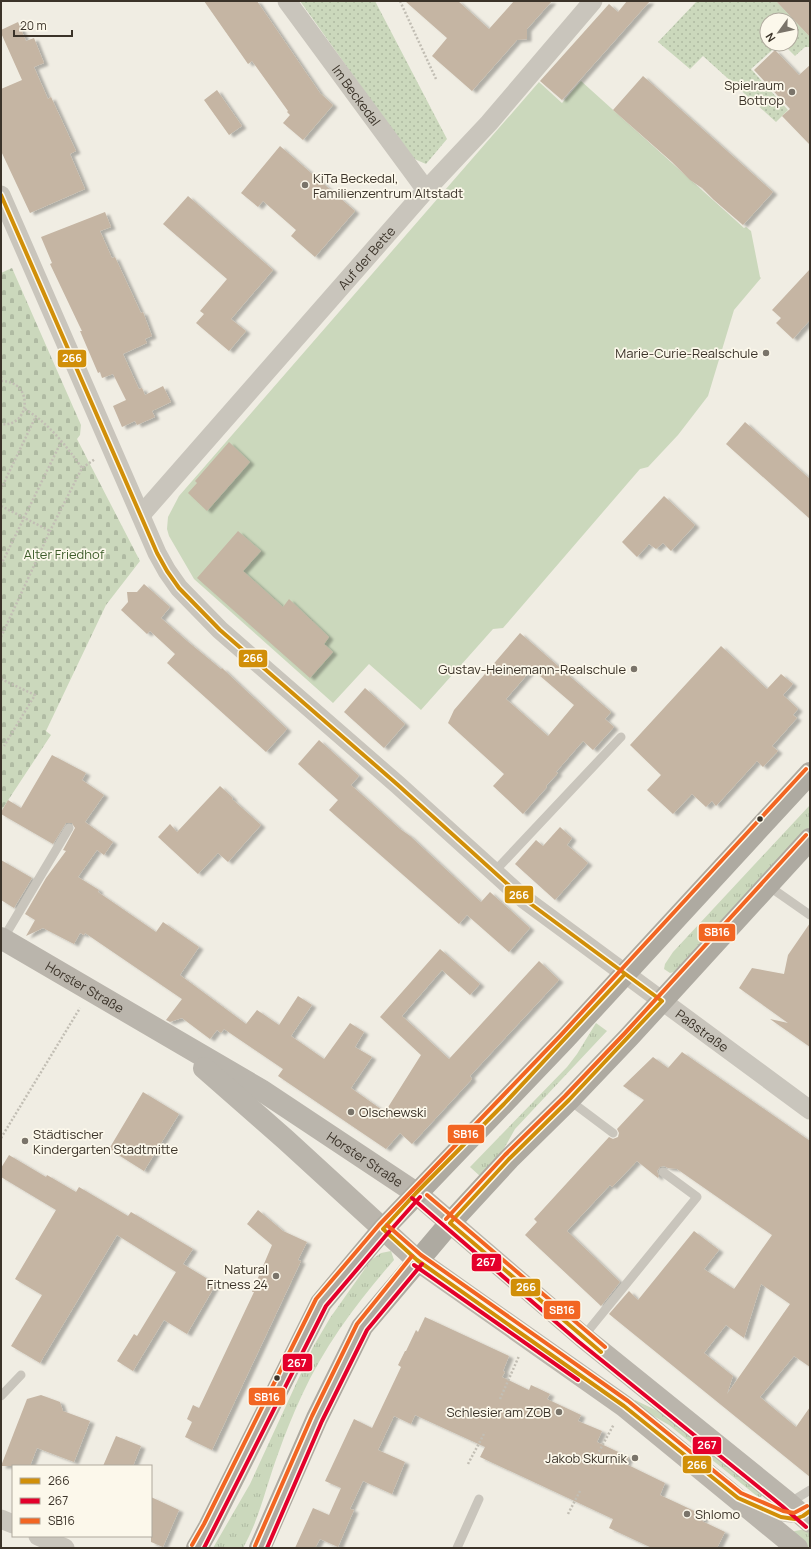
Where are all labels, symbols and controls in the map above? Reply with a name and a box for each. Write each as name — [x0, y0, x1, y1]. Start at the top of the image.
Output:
scale bar — [14, 12, 72, 38]
north arrow — [759, 12, 799, 52]
text: 20 m — [20, 17, 47, 34]
text: N — [762, 30, 779, 45]
street label: Im Beckedal — [328, 61, 385, 129]
place label: Spielraum Bottrop — [724, 76, 784, 109]
marker: Spielraum Bottrop — [787, 87, 797, 97]
place label: KiTa Beckedal, Familienzentrum Altstadt — [313, 169, 463, 202]
marker: KiTa Beckedal, Familienzentrum Altstadt — [300, 180, 310, 190]
street label: Auf der Bette — [334, 222, 399, 293]
place label: Marie-Curie-Realschule — [615, 344, 758, 362]
marker: Marie-Curie-Realschule — [761, 348, 771, 358]
line badge: 266 — [57, 349, 87, 368]
text: 266 — [62, 350, 82, 365]
park label: Alter Friedhof — [24, 545, 105, 563]
line badge: 266 — [238, 649, 268, 668]
text: 266 — [243, 650, 263, 665]
place label: Gustav-Heinemann-Realschule — [438, 660, 626, 678]
marker: Gustav-Heinemann-Realschule — [629, 664, 639, 674]
unlabelled marker — [755, 814, 765, 824]
line badge: 266 — [504, 885, 534, 904]
text: 266 — [509, 887, 529, 902]
line badge: SB16 — [698, 923, 736, 942]
text: SB16 — [704, 924, 730, 939]
street label: Horster Straße — [42, 957, 128, 1017]
street label: Paßstraße — [672, 1005, 733, 1056]
place label: Olschewski — [359, 1103, 427, 1121]
marker: Olschewski — [346, 1107, 356, 1117]
line badge: SB16 — [447, 1124, 485, 1144]
place label: Städtischer Kindergarten Stadtmitte — [33, 1125, 178, 1158]
text: SB16 — [453, 1126, 479, 1141]
street label: Horster Straße — [323, 1127, 407, 1191]
marker: Städtischer Kindergarten Stadtmitte — [20, 1136, 30, 1146]
line badge: 267 — [471, 1253, 502, 1272]
text: 267 — [476, 1254, 496, 1269]
place label: Natural Fitness 24 — [207, 1260, 268, 1293]
marker: Natural Fitness 24 — [271, 1271, 281, 1281]
line badge: 266 — [510, 1278, 541, 1297]
text: 266 — [516, 1279, 536, 1294]
line badge: SB16 — [543, 1300, 581, 1320]
text: SB16 — [549, 1302, 575, 1317]
line badge: 267 — [282, 1353, 313, 1372]
text: 267 — [287, 1355, 307, 1370]
unlabelled marker — [272, 1373, 282, 1383]
line badge: SB16 — [248, 1387, 286, 1406]
text: SB16 — [254, 1389, 280, 1404]
place label: Schlesier am ZOB — [446, 1403, 551, 1421]
marker: Schlesier am ZOB — [554, 1407, 564, 1417]
line badge: 267 — [692, 1436, 722, 1455]
text: 267 — [697, 1437, 717, 1452]
place label: Jakob Skurnik — [545, 1449, 628, 1467]
marker: Jakob Skurnik — [630, 1453, 640, 1463]
line badge: 266 — [682, 1455, 712, 1474]
text: 266 — [687, 1457, 707, 1472]
legend — [12, 1465, 152, 1537]
text: 266 — [48, 1472, 70, 1489]
text: 267 — [48, 1492, 68, 1509]
place label: Shlomo — [695, 1505, 740, 1523]
marker: Shlomo — [682, 1509, 692, 1519]
text: SB16 — [48, 1512, 75, 1529]

